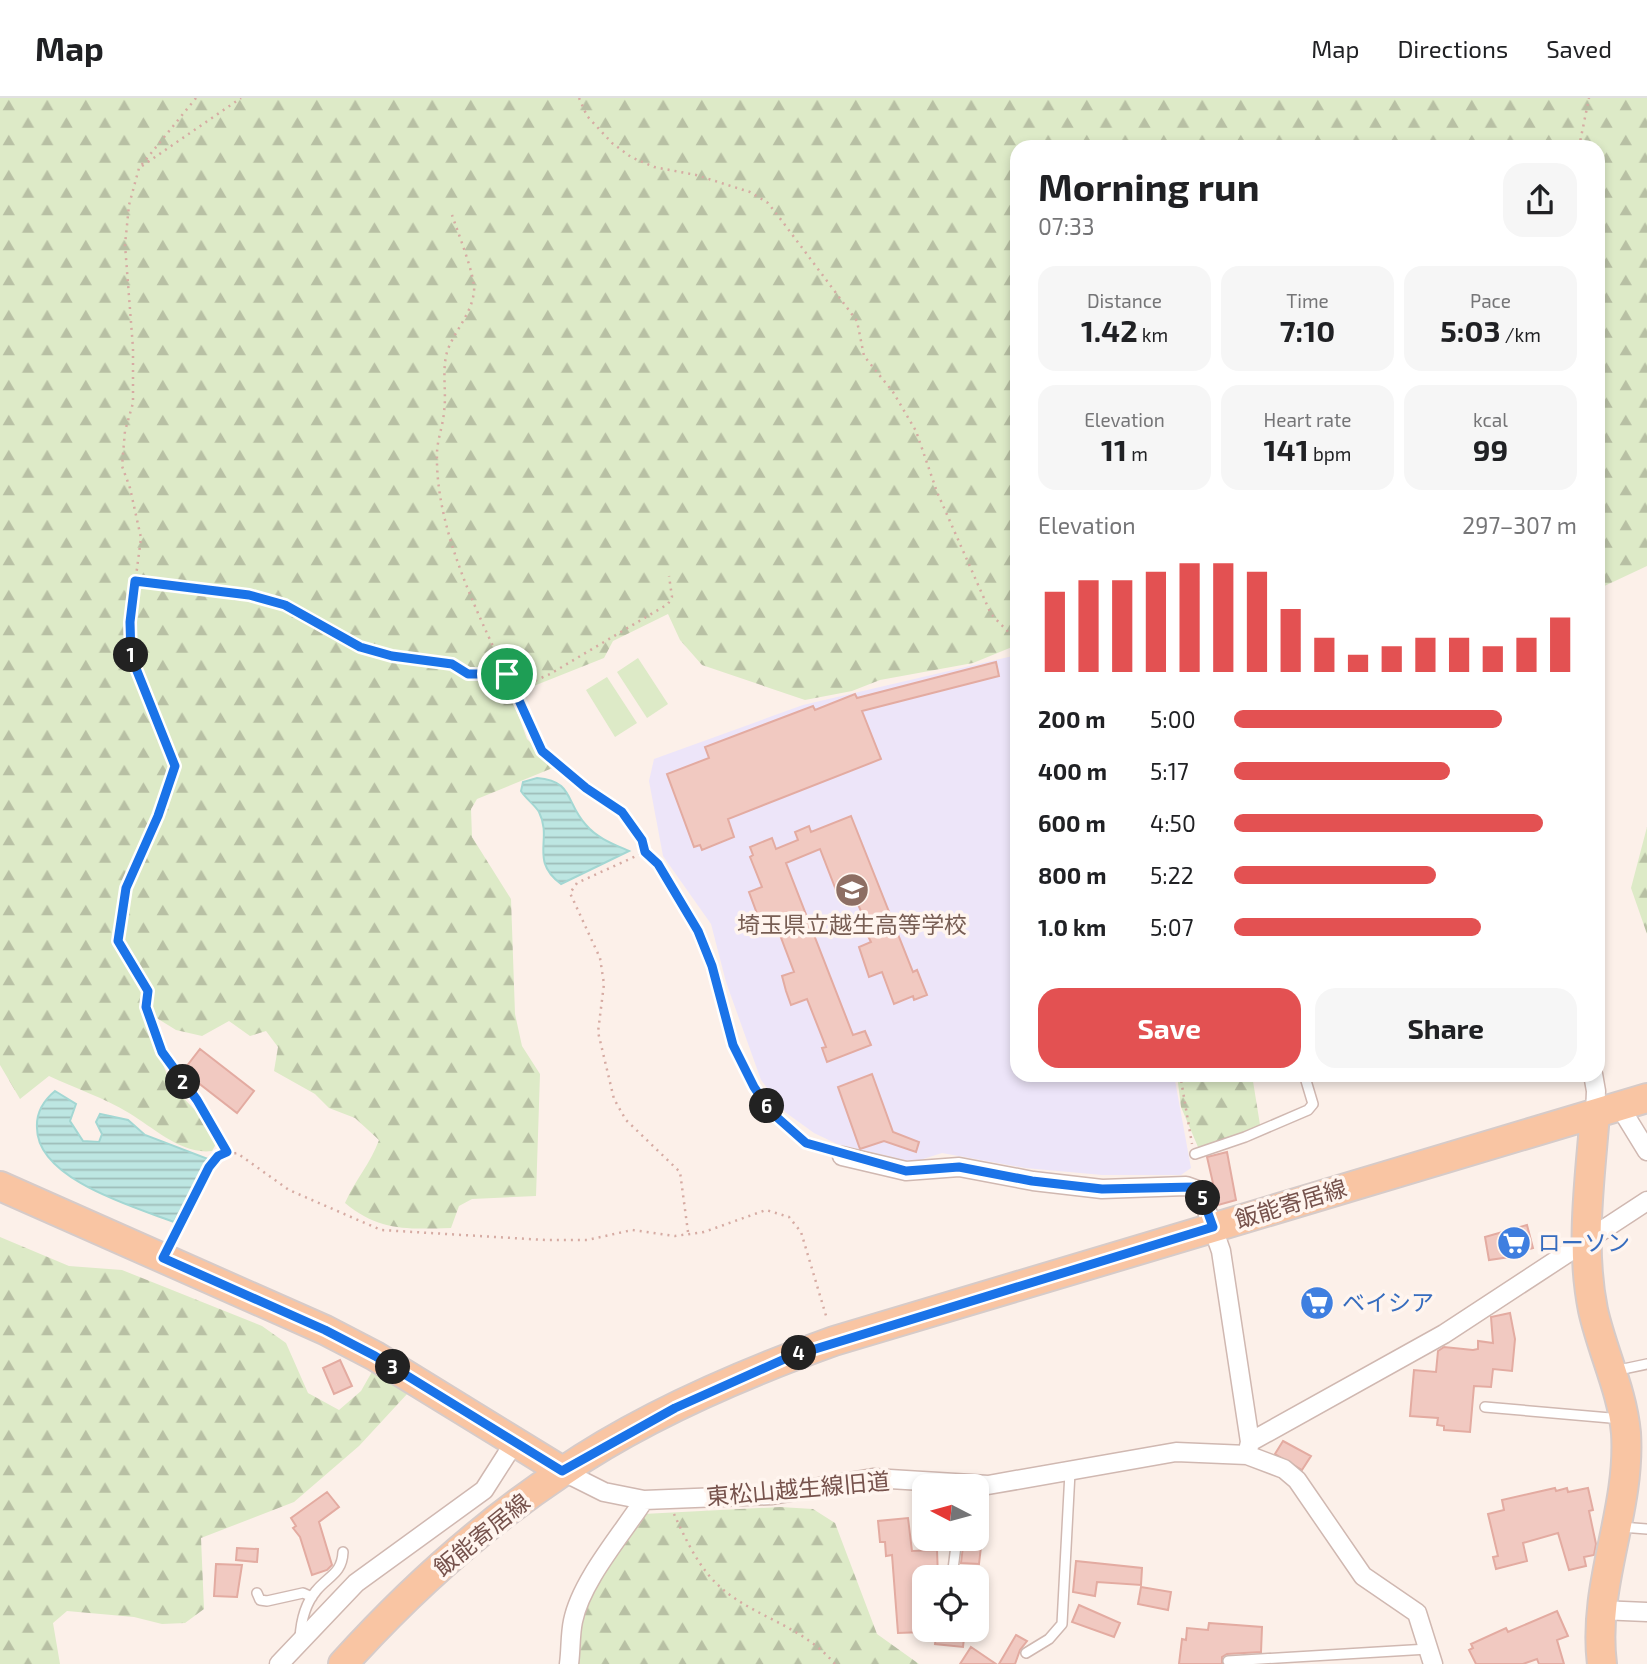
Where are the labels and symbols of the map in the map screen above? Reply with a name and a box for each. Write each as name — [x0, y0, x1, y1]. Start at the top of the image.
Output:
pin: 1 — [114, 638, 148, 672]
pin — [477, 644, 537, 704]
school or university icon: 埼玉県立越生高等学校 — [833, 871, 871, 909]
place label: 埼玉県立越生高等学校 — [737, 910, 967, 938]
pin: 2 — [166, 1065, 200, 1100]
pin: 6 — [750, 1088, 784, 1124]
street label: 飯能寄居線 — [1232, 1173, 1350, 1233]
pin: 5 — [1186, 1180, 1220, 1216]
supermarket icon: ローソン — [1495, 1224, 1533, 1262]
place label: ローソン — [1538, 1228, 1630, 1256]
supermarket icon: ベイシア — [1298, 1284, 1336, 1322]
place label: ベイシア — [1342, 1288, 1434, 1316]
pin: 4 — [782, 1336, 816, 1370]
pin: 3 — [376, 1350, 410, 1384]
street label: 東松山越生線旧道 — [705, 1466, 891, 1510]
north arrow — [912, 1474, 989, 1550]
street label: 飯能寄居線 — [428, 1487, 535, 1581]

